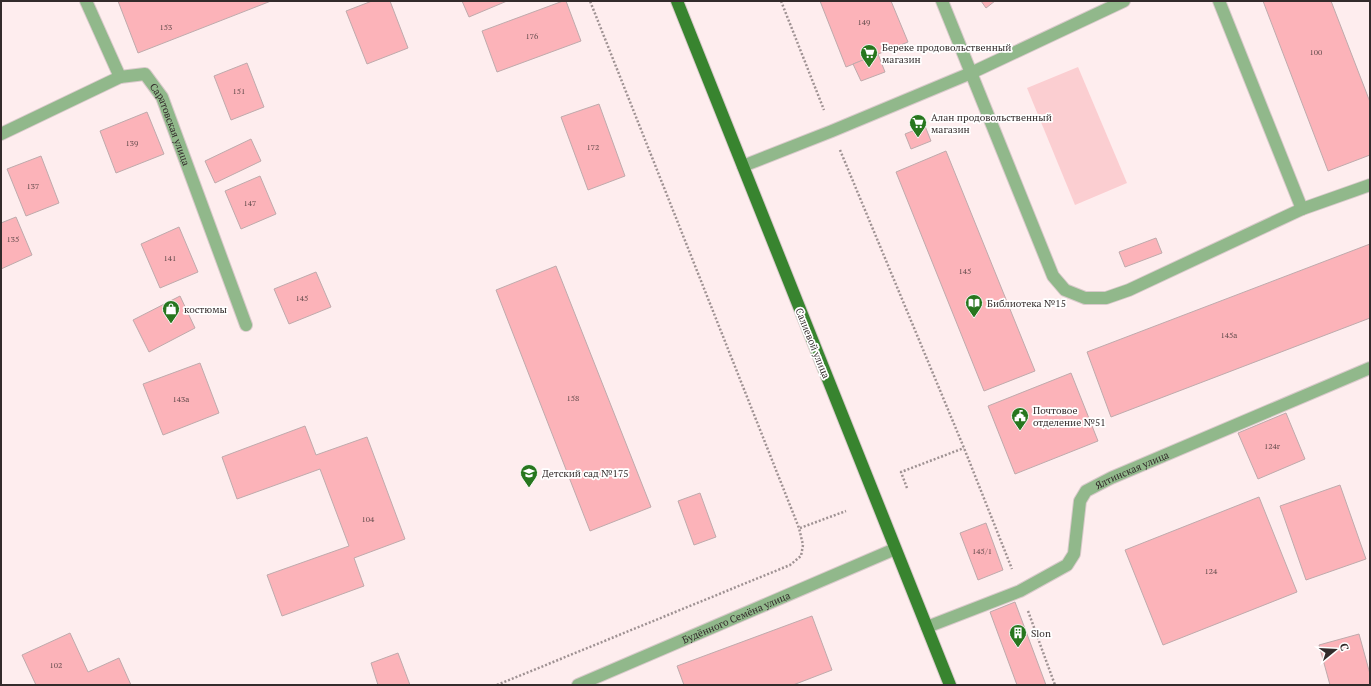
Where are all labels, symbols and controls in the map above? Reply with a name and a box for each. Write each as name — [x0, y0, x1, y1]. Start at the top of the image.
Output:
house number: 149 — [858, 17, 870, 27]
house number: 153 — [160, 22, 172, 32]
house number: 176 — [526, 31, 539, 41]
place label: Береке продовольственный магазин — [882, 41, 1011, 66]
supermarket icon: Береке продовольственный магазин — [859, 43, 879, 68]
house number: 100 — [1310, 47, 1322, 57]
street label: Саратовская улица — [147, 81, 193, 167]
house number: 151 — [233, 86, 245, 96]
place label: Алан продовольственный магазин — [931, 111, 1052, 136]
supermarket icon: Алан продовольственный магазин — [908, 113, 928, 138]
house number: 139 — [126, 138, 138, 148]
house number: 172 — [587, 142, 599, 152]
house number: 137 — [27, 181, 39, 191]
house number: 147 — [244, 198, 256, 208]
house number: 135 — [7, 234, 19, 244]
house number: 141 — [164, 253, 176, 263]
house number: 145 — [959, 266, 971, 276]
house number: 145 — [296, 293, 308, 303]
library icon: Библиотека №15 — [964, 293, 984, 318]
place label: Библиотека №15 — [987, 297, 1066, 310]
shop icon: костюмы — [161, 299, 181, 324]
place label: костюмы — [184, 303, 227, 316]
street label: Салиевой улица — [792, 306, 833, 380]
house number: 145a — [1221, 330, 1237, 340]
house number: 158 — [567, 393, 579, 403]
house number: 143а — [173, 394, 189, 404]
place label: Почтовое отделение №51 — [1033, 404, 1106, 429]
public building icon: Почтовое отделение №51 — [1010, 406, 1030, 431]
house number: 124г — [1264, 441, 1281, 451]
street label: Ялтинская улица — [1093, 448, 1171, 492]
school or university icon: Детский сад №175 — [519, 463, 539, 488]
place label: Детский сад №175 — [542, 467, 629, 480]
house number: 104 — [362, 514, 375, 524]
house number: 145/1 — [972, 546, 992, 556]
house number: 124 — [1205, 566, 1218, 576]
street label: Будённого Семёна улица — [680, 589, 792, 647]
building icon: Slon — [1008, 623, 1028, 648]
place label: Slon — [1031, 627, 1051, 640]
north arrow — [1315, 630, 1355, 670]
text: С — [1337, 641, 1352, 652]
house number: 102 — [50, 660, 62, 670]

